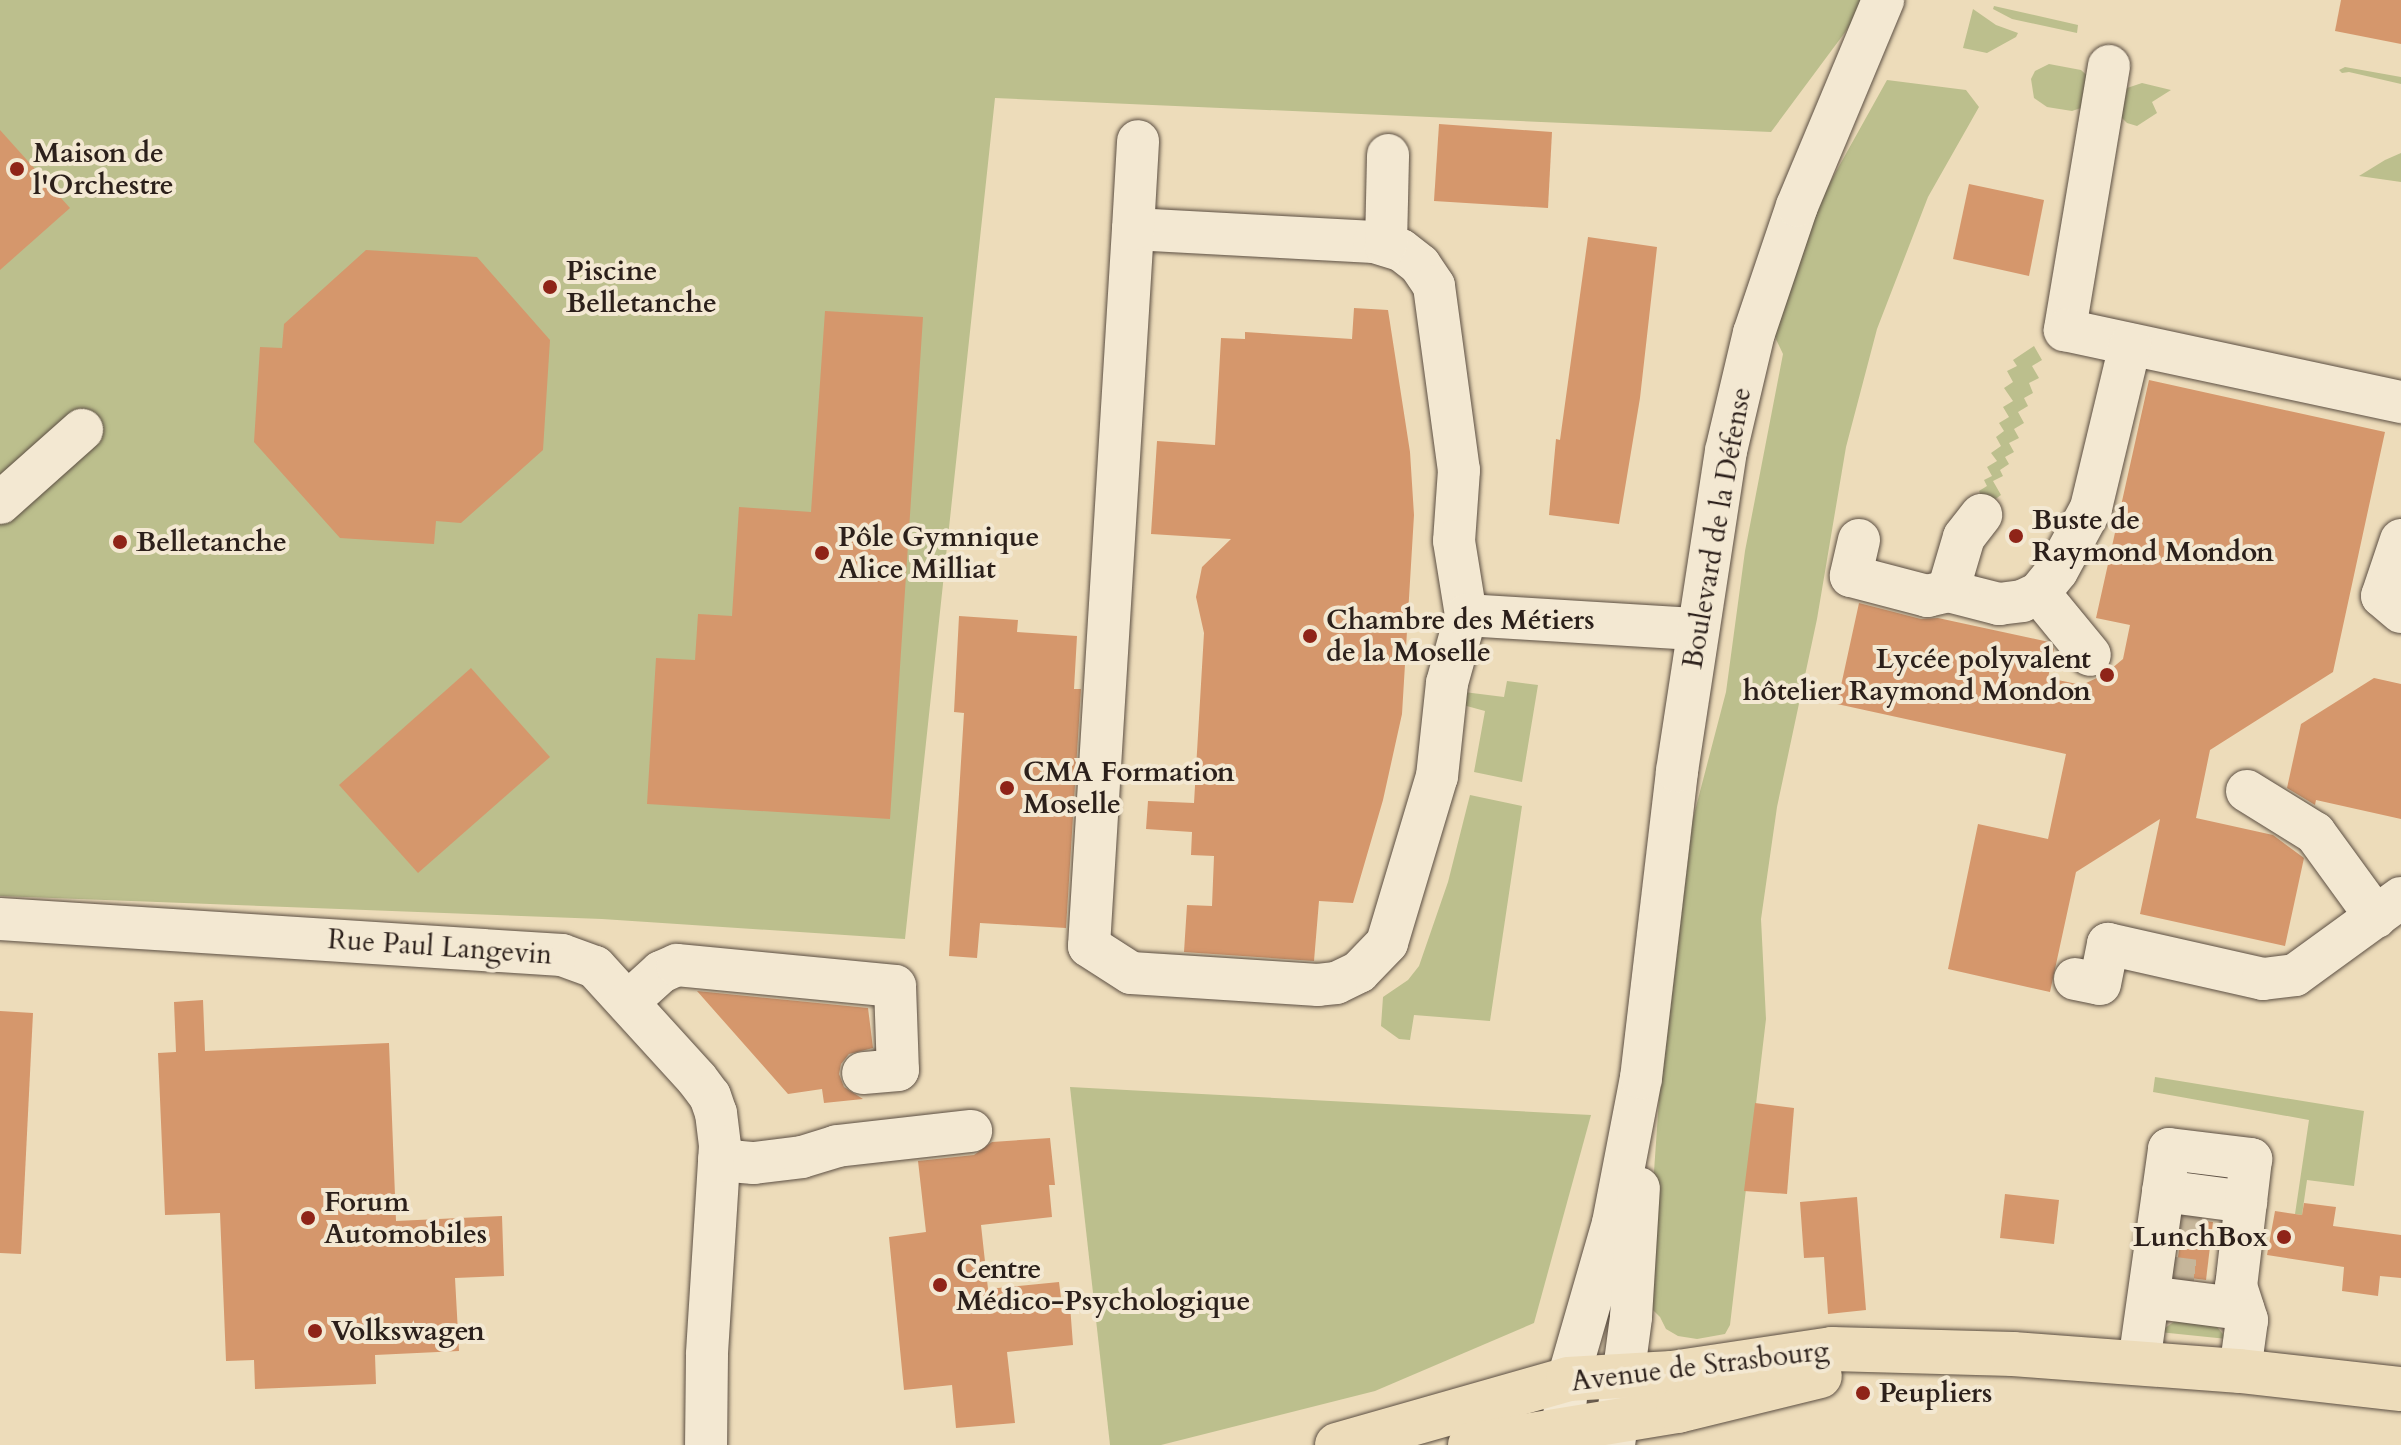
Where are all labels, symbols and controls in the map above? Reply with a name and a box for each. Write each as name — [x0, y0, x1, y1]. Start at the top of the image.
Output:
place label: Maison de l'Orchestre — [33, 136, 174, 202]
marker: Maison de l'Orchestre — [8, 160, 26, 178]
place label: Piscine Belletanche — [566, 254, 717, 320]
marker: Piscine Belletanche — [541, 278, 559, 296]
street label: Boulevard de la Défense — [1676, 385, 1758, 671]
place label: Buste de Raymond Mondon — [2032, 503, 2274, 569]
place label: Pôle Gymnique Alice Milliat — [838, 520, 1039, 586]
place label: Belletanche — [136, 525, 287, 559]
marker: Buste de Raymond Mondon — [2007, 527, 2025, 545]
marker: Belletanche — [111, 533, 129, 551]
marker: Pôle Gymnique Alice Milliat — [813, 544, 831, 562]
place label: Chambre des Métiers de la Moselle — [1326, 603, 1595, 669]
marker: Chambre des Métiers de la Moselle — [1301, 627, 1319, 645]
place label: Lycée polyvalent hôtelier Raymond Mondon — [1743, 642, 2091, 708]
marker: Lycée polyvalent hôtelier Raymond Mondon — [2098, 666, 2116, 684]
place label: CMA Formation Moselle — [1023, 755, 1235, 821]
marker: CMA Formation Moselle — [998, 779, 1016, 797]
street label: Rue Paul Langevin — [327, 922, 553, 972]
place label: Forum Automobiles — [324, 1185, 487, 1251]
marker: Forum Automobiles — [299, 1209, 317, 1227]
place label: LunchBox — [2133, 1220, 2268, 1254]
marker: LunchBox — [2275, 1228, 2293, 1246]
place label: Centre Médico-Psychologique — [956, 1252, 1250, 1318]
marker: Centre Médico-Psychologique — [931, 1276, 949, 1294]
place label: Volkswagen — [331, 1314, 485, 1348]
marker: Volkswagen — [306, 1322, 324, 1340]
street label: Avenue de Strasbourg — [1569, 1334, 1831, 1398]
place label: Peupliers — [1879, 1376, 1992, 1410]
marker: Peupliers — [1854, 1384, 1872, 1402]

